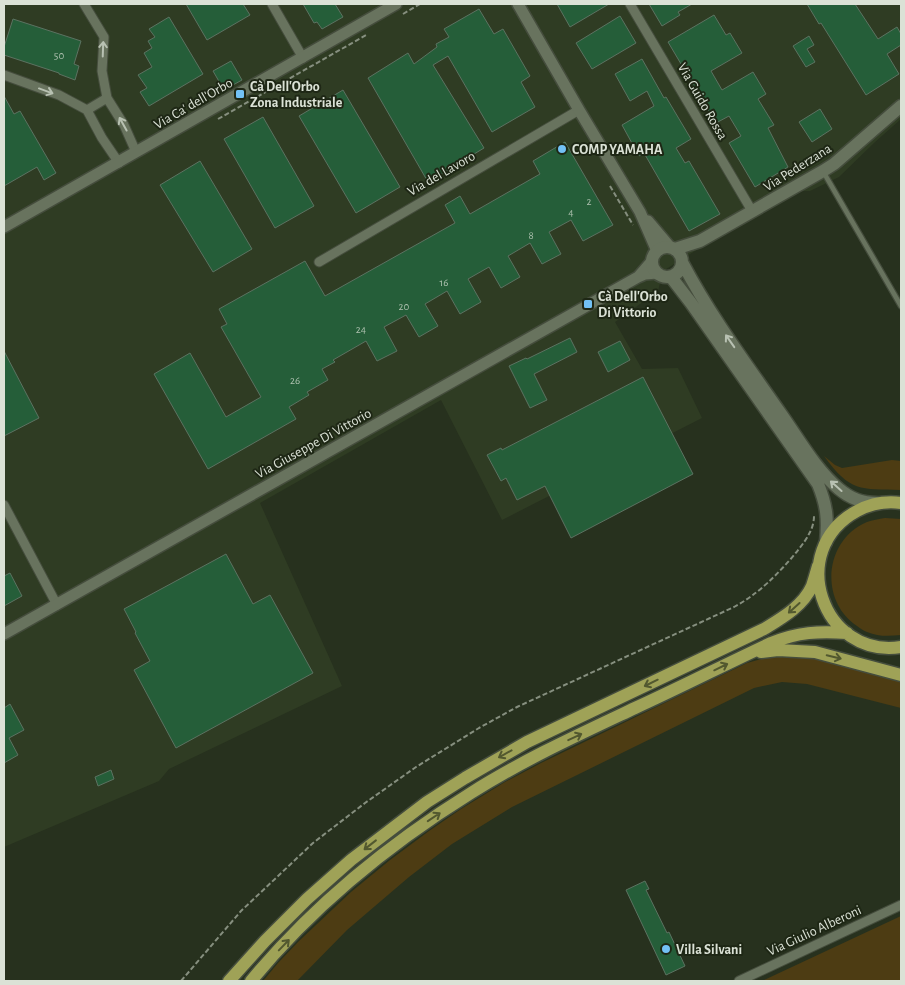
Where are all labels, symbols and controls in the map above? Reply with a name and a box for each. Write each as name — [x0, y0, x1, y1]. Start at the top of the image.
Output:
one-way arrow — [99, 42, 108, 58]
house number: 50 — [54, 50, 64, 61]
street label: Via Guido Rossa — [675, 61, 730, 143]
street label: Via Ca' dell'Orbo — [152, 76, 235, 132]
place label: Cà Dell'Orbo Zona Industriale — [250, 80, 343, 110]
one-way arrow — [38, 87, 54, 96]
marker: Cà Dell'Orbo Zona Industriale — [234, 88, 246, 100]
one-way arrow — [118, 117, 128, 132]
street label: Via Pederzana — [761, 141, 834, 194]
marker: COMP YAMAHA — [556, 143, 568, 155]
place label: COMP YAMAHA — [572, 143, 663, 157]
street label: Via del Lavoro — [405, 149, 478, 199]
house number: 2 — [586, 196, 592, 207]
house number: 4 — [568, 207, 574, 218]
house number: 8 — [528, 230, 534, 241]
house number: 16 — [440, 277, 448, 288]
place label: Cà Dell'Orbo Di Vittorio — [598, 290, 668, 320]
marker: Cà Dell'Orbo Di Vittorio — [582, 298, 594, 310]
house number: 20 — [399, 301, 410, 312]
house number: 24 — [356, 324, 366, 335]
one-way arrow — [725, 334, 735, 348]
house number: 26 — [290, 375, 300, 386]
street label: Via Giuseppe Di Vittorio — [253, 406, 374, 481]
one-way arrow — [830, 480, 843, 492]
one-way arrow — [788, 602, 801, 614]
one-way arrow — [825, 653, 841, 662]
one-way arrow — [713, 662, 728, 671]
one-way arrow — [644, 679, 659, 688]
one-way arrow — [567, 731, 582, 741]
one-way arrow — [498, 750, 512, 760]
one-way arrow — [427, 812, 441, 822]
one-way arrow — [364, 839, 377, 850]
street label: Via Giulio Alberoni — [765, 903, 864, 959]
one-way arrow — [278, 939, 290, 951]
marker: Villa Silvani — [660, 943, 672, 955]
place label: Villa Silvani — [676, 943, 742, 957]

